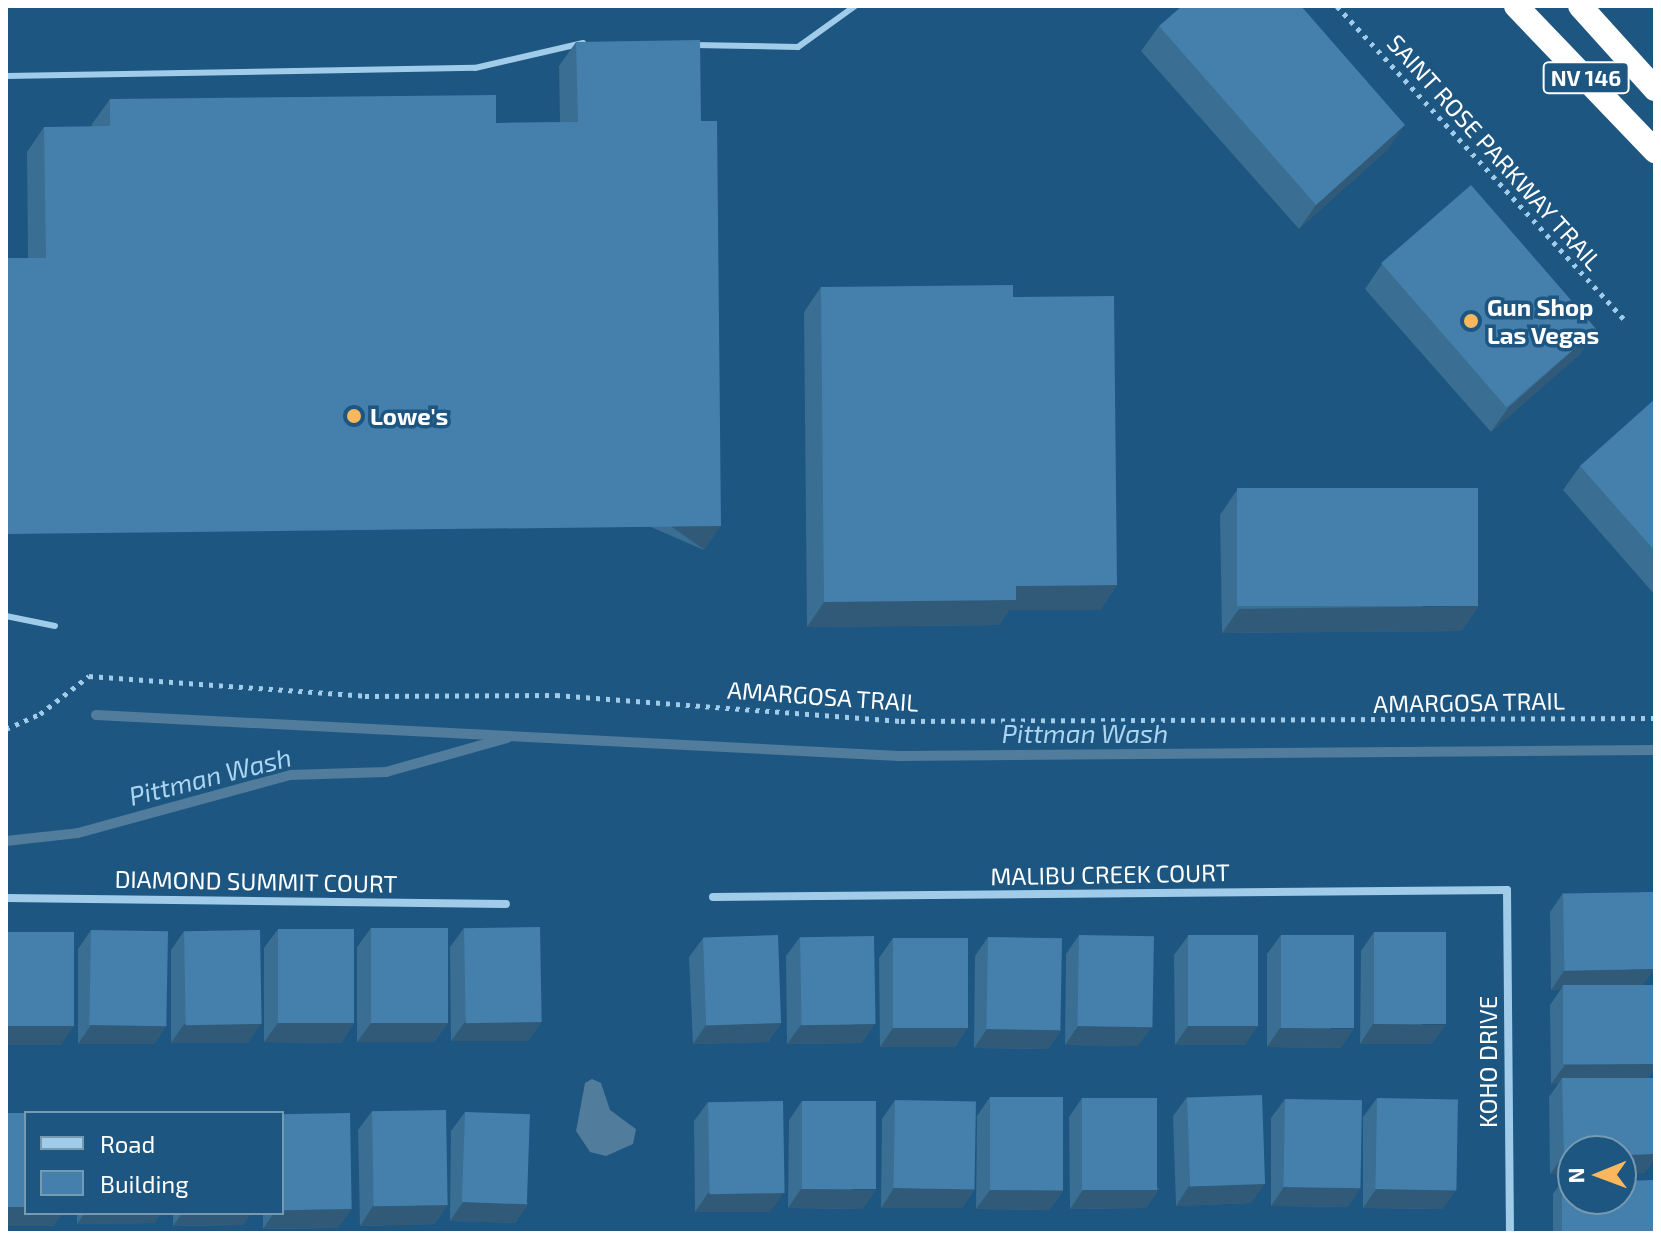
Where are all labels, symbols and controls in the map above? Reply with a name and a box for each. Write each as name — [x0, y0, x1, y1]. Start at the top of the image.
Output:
street label: SAINT ROSE PARKWAY TRAIL — [1381, 28, 1609, 276]
road number: NV 146 — [1542, 60, 1630, 96]
place label: Gun Shop Las Vegas — [1487, 293, 1600, 349]
marker: Gun Shop Las Vegas — [1462, 312, 1480, 330]
place label: Lowe's — [370, 402, 448, 430]
marker: Lowe's — [345, 407, 363, 425]
street label: AMARGOSA TRAIL — [726, 675, 920, 717]
street label: AMARGOSA TRAIL — [1372, 686, 1566, 718]
water label: Pittman Wash — [1002, 717, 1168, 749]
water label: Pittman Wash — [125, 741, 295, 811]
street label: MALIBU CREEK COURT — [990, 858, 1230, 890]
street label: DIAMOND SUMMIT COURT — [114, 864, 398, 898]
street label: KOHO DRIVE — [1474, 996, 1502, 1128]
legend — [24, 1111, 284, 1215]
text: Road — [100, 1129, 155, 1158]
north arrow — [1557, 1135, 1637, 1215]
text: N — [1562, 1167, 1588, 1184]
text: Building — [100, 1169, 189, 1198]

